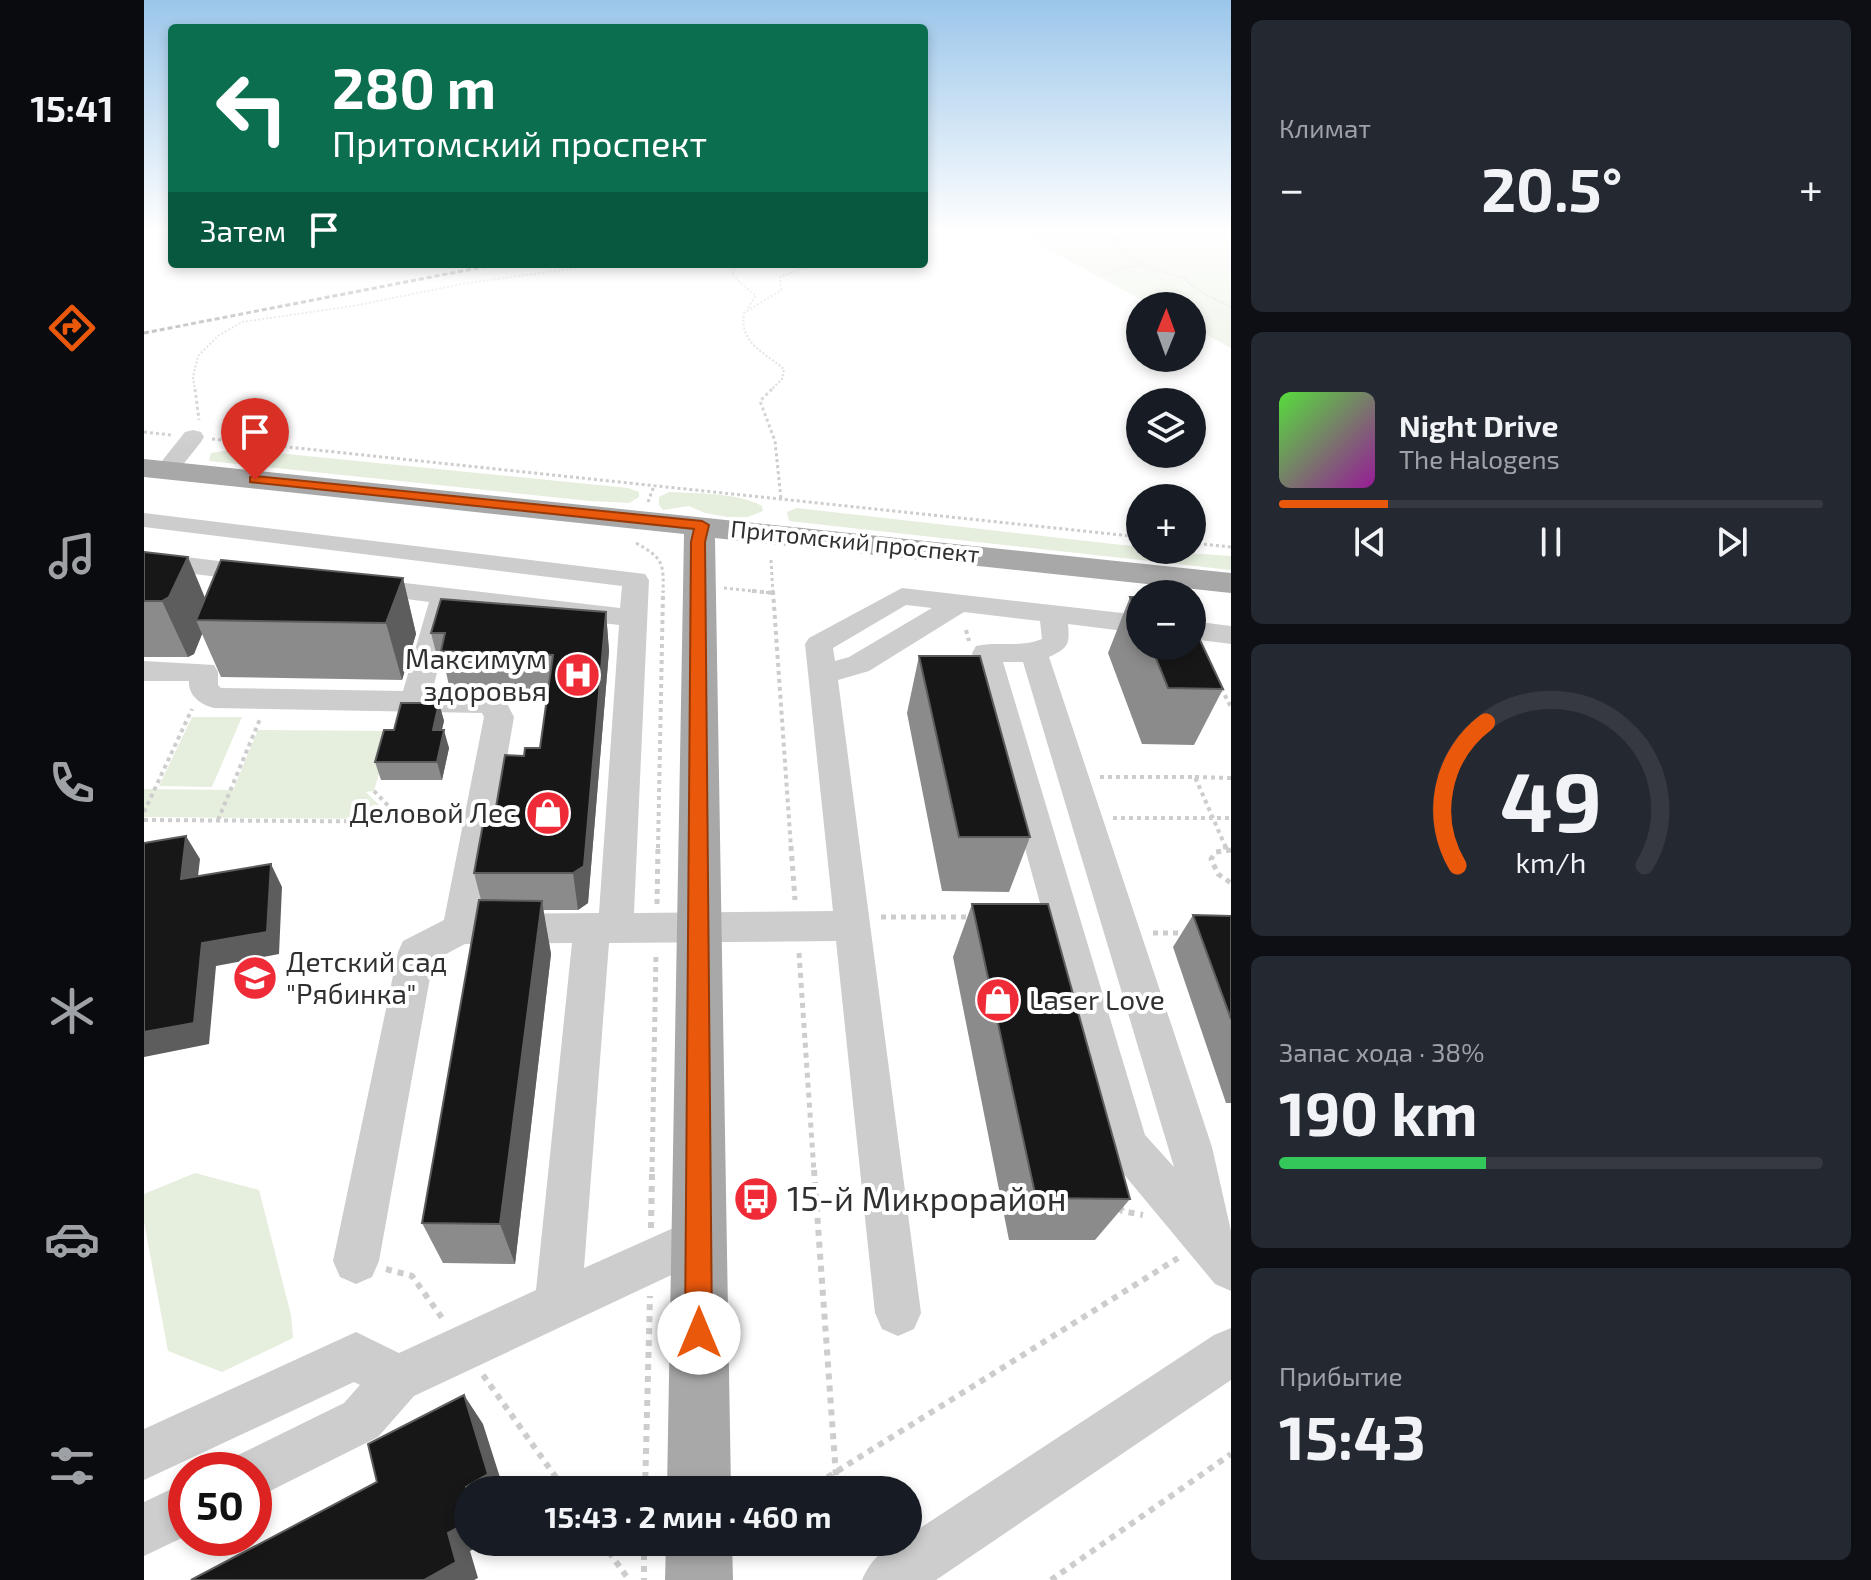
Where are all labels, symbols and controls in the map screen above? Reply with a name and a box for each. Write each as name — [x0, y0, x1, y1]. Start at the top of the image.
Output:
text: 280 m — [332, 53, 496, 120]
icon: left — [200, 56, 304, 160]
text: 15:41 — [30, 86, 114, 129]
text: Климат — [1279, 112, 1371, 143]
text: Притомский проспект — [332, 121, 707, 164]
text: 20.5° — [1481, 152, 1622, 224]
text: − — [1279, 161, 1305, 214]
text: + — [1799, 161, 1823, 214]
icon: arrive — [302, 208, 346, 252]
text: Затем — [200, 212, 286, 248]
north arrow — [1126, 292, 1206, 372]
map controls — [1126, 292, 1206, 660]
icon: directions — [44, 300, 100, 356]
button: layers — [1126, 388, 1206, 468]
pin — [221, 398, 289, 480]
text: Night Drive — [1399, 407, 1558, 443]
icon: arrive — [233, 410, 277, 454]
text: The Halogens — [1399, 443, 1560, 474]
button: + — [1126, 484, 1206, 564]
street label: Притомский проспект — [729, 513, 981, 568]
icon: previous — [1348, 520, 1392, 564]
icon: pause — [1529, 520, 1573, 564]
icon: next — [1710, 520, 1754, 564]
icon: music — [44, 528, 100, 584]
button: − — [1126, 580, 1206, 660]
place label: Максимум здоровья — [405, 641, 547, 707]
hospital icon: Максимум здоровья — [554, 651, 602, 699]
text: 49 — [1500, 749, 1602, 849]
icon: phone — [44, 755, 100, 811]
shop icon: Деловой Лес — [524, 789, 572, 837]
place label: Деловой Лес — [349, 795, 517, 829]
text: km/h — [1516, 844, 1586, 879]
place label: Детский сад "Рябинка" — [286, 944, 447, 1010]
school or university icon: Детский сад "Рябинка" — [231, 954, 279, 1002]
shop icon: Laser Love — [974, 976, 1022, 1024]
place label: Laser Love — [1029, 982, 1165, 1016]
icon: climate — [44, 983, 100, 1039]
text: Запас хода · 38% — [1279, 1036, 1484, 1067]
text: 190 km — [1279, 1076, 1478, 1148]
bus stop icon: 15-й Микрорайон — [732, 1175, 780, 1223]
place label: 15-й Микрорайон — [787, 1177, 1067, 1218]
icon: car — [44, 1211, 100, 1267]
position arrow — [657, 1291, 741, 1375]
text: Прибытие — [1279, 1360, 1403, 1391]
text: 15:43 — [1279, 1400, 1426, 1472]
icon: filters — [44, 1438, 100, 1494]
speed limit sign: 50 — [168, 1452, 272, 1556]
text: 15:43 · 2 мин · 460 m — [545, 1498, 831, 1534]

